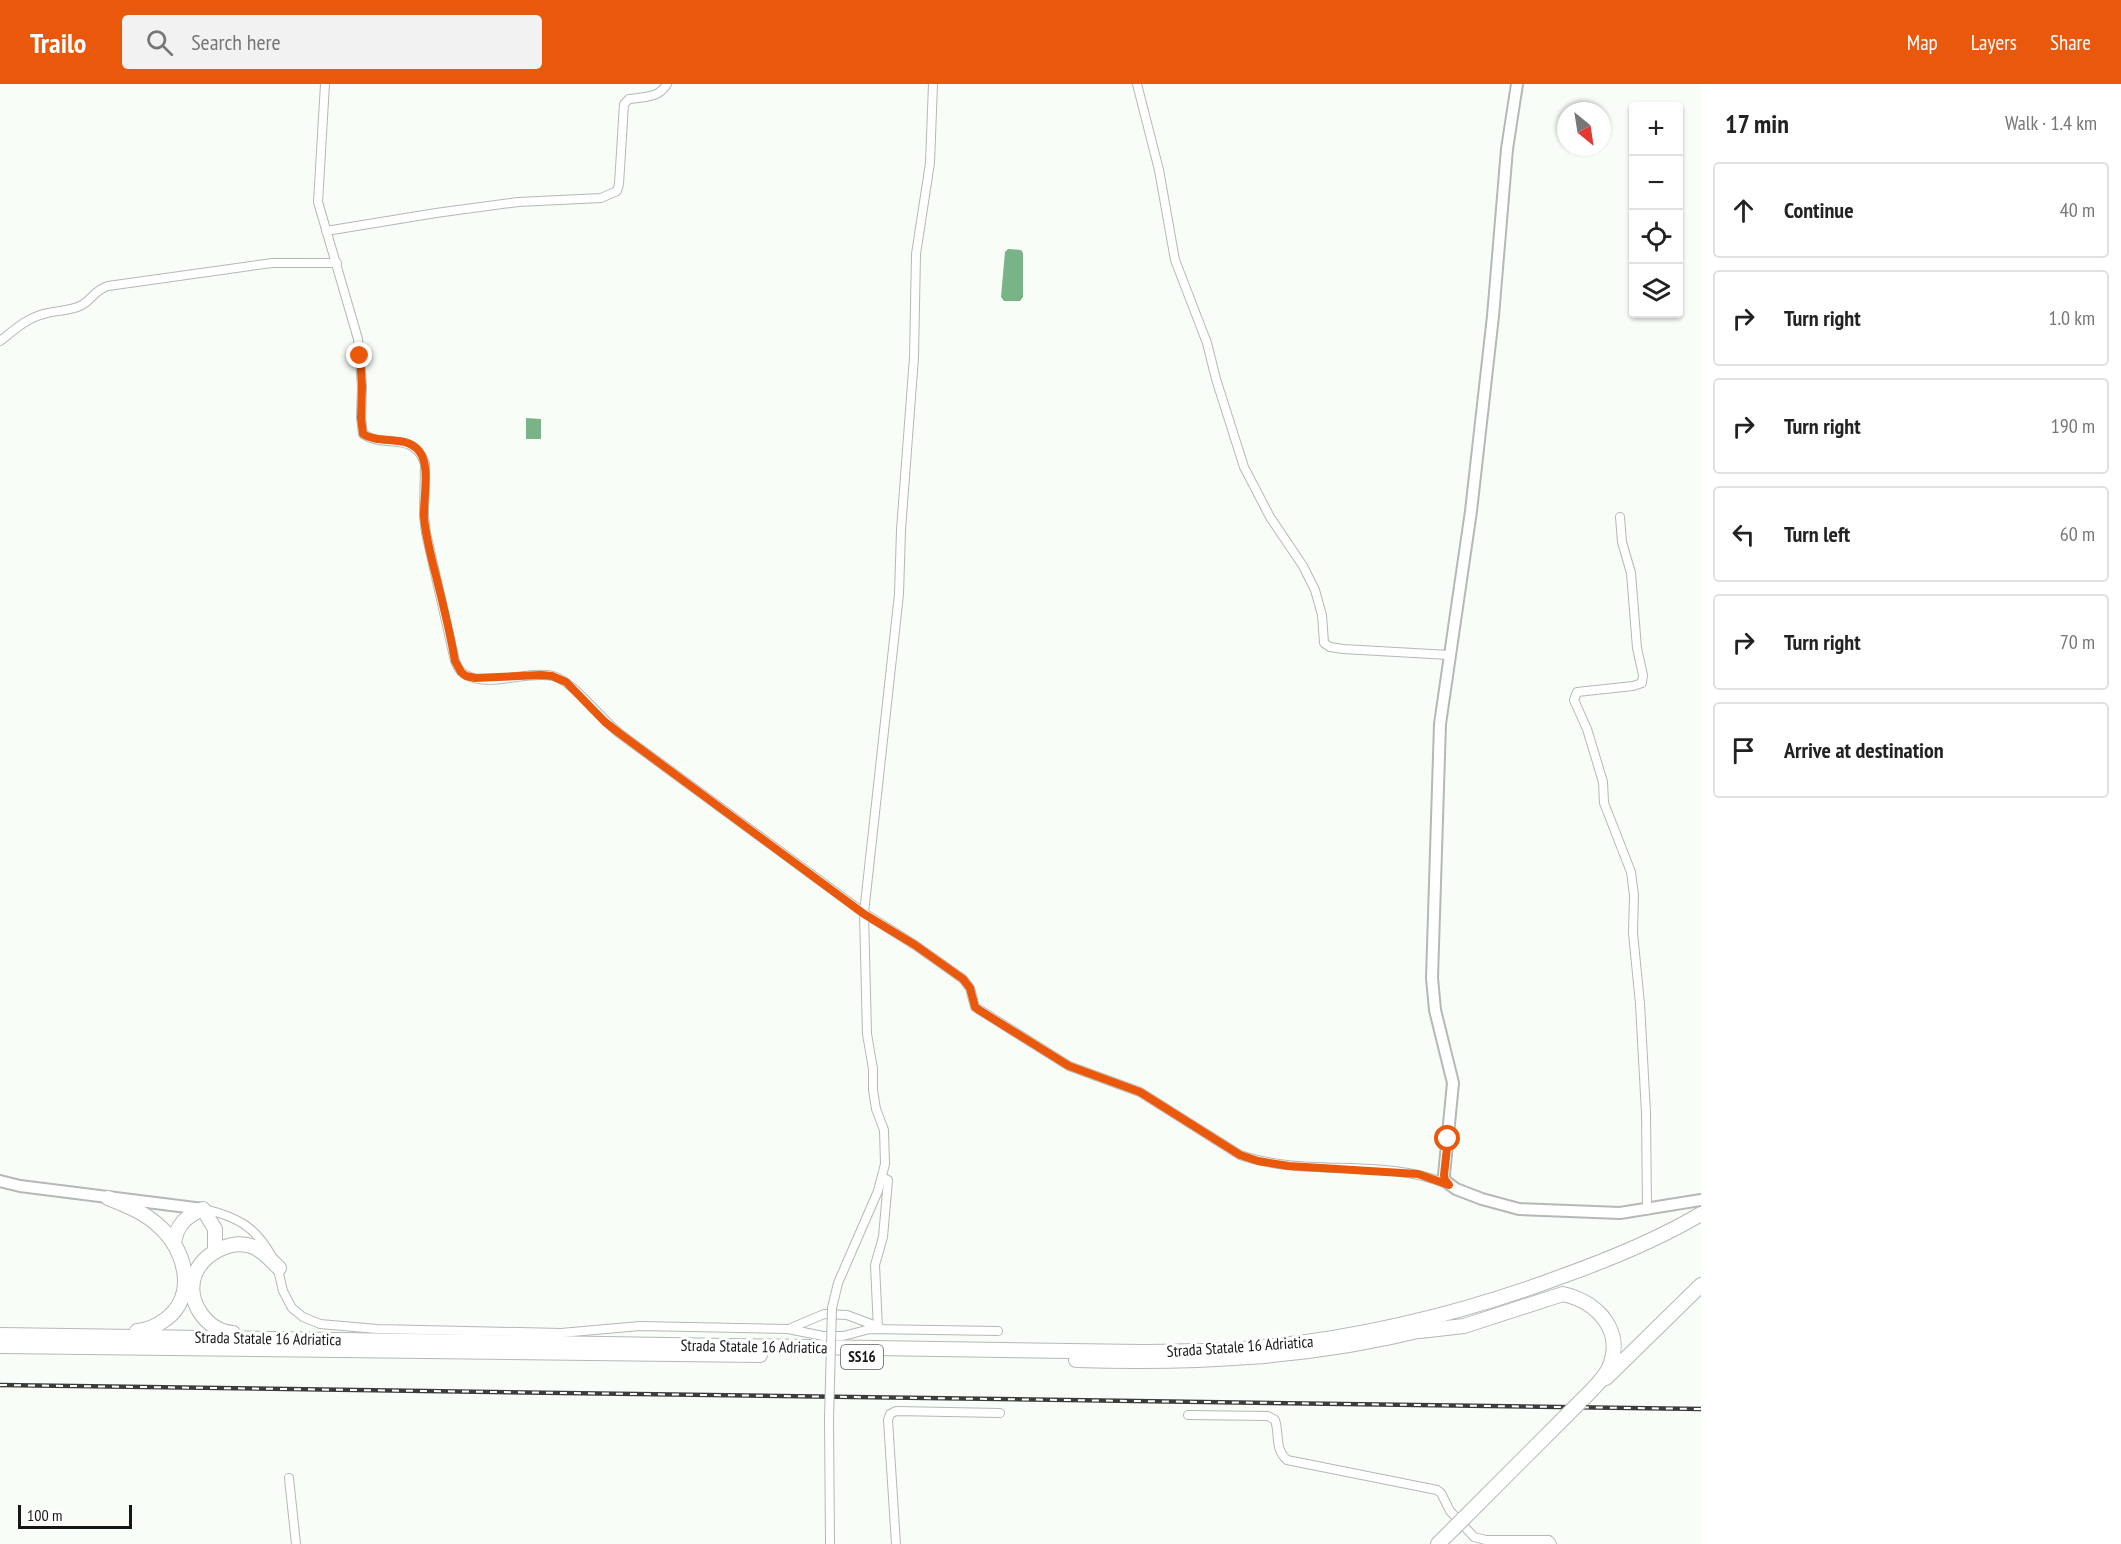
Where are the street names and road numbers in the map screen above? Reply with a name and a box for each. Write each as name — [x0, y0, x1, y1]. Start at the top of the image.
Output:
street label: Strada Statale 16 Adriatica — [194, 1327, 342, 1349]
street label: Strada Statale 16 Adriatica — [1166, 1331, 1314, 1361]
street label: Strada Statale 16 Adriatica — [680, 1335, 828, 1357]
road number: SS16 — [841, 1345, 883, 1369]

